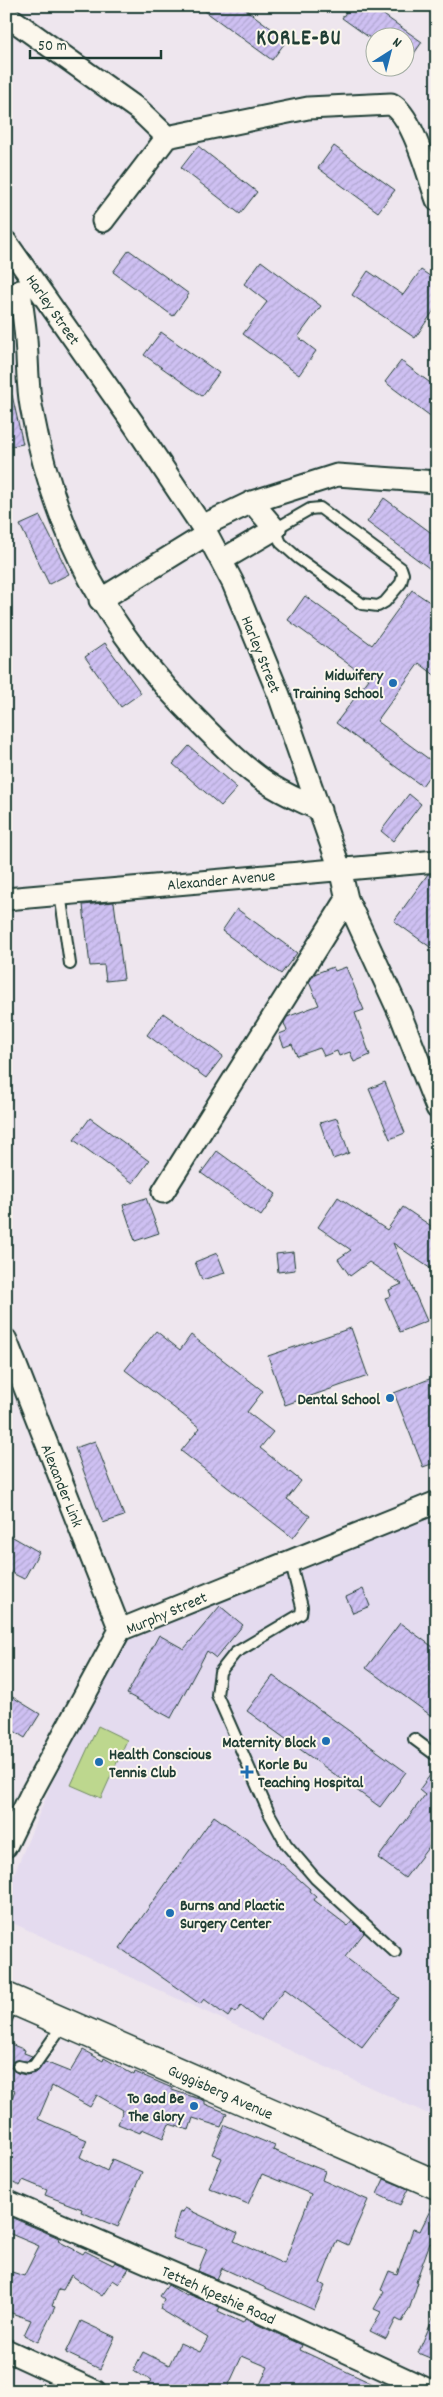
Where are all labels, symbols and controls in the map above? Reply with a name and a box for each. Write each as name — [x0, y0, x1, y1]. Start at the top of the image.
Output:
district label: KORLE-BU — [256, 25, 342, 55]
scale bar — [30, 28, 161, 60]
north arrow — [366, 28, 416, 78]
text: N — [388, 33, 405, 53]
text: 50 m — [38, 36, 67, 58]
street label: Harley Street — [19, 270, 85, 350]
street label: Harley Street — [234, 613, 286, 697]
place label: Midwifery Training School — [293, 665, 385, 706]
marker: Midwifery Training School — [387, 677, 399, 689]
street label: Alexander Avenue — [166, 865, 276, 898]
place label: Dental School — [298, 1389, 380, 1412]
marker: Dental School — [384, 1392, 396, 1404]
street label: Alexander Link — [34, 1441, 88, 1531]
street label: Murphy Street — [123, 1587, 211, 1642]
place label: Maternity Block — [222, 1732, 316, 1755]
marker: Maternity Block — [320, 1735, 332, 1747]
place label: Health Conscious Tennis Club — [109, 1744, 212, 1785]
place label: Korle Bu Teaching Hospital — [258, 1754, 363, 1795]
marker: Health Conscious Tennis Club — [93, 1756, 105, 1768]
marker: Korle Bu Teaching Hospital — [240, 1765, 254, 1779]
place label: Burns and Plactic Surgery Center — [180, 1895, 285, 1936]
marker: Burns and Plactic Surgery Center — [164, 1907, 176, 1919]
street label: Guggisberg Avenue — [164, 2060, 276, 2127]
place label: To God Be The Glory — [127, 2088, 186, 2129]
marker: To God Be The Glory — [188, 2100, 200, 2112]
street label: Tetteh Kpeshie Road — [157, 2261, 279, 2332]

